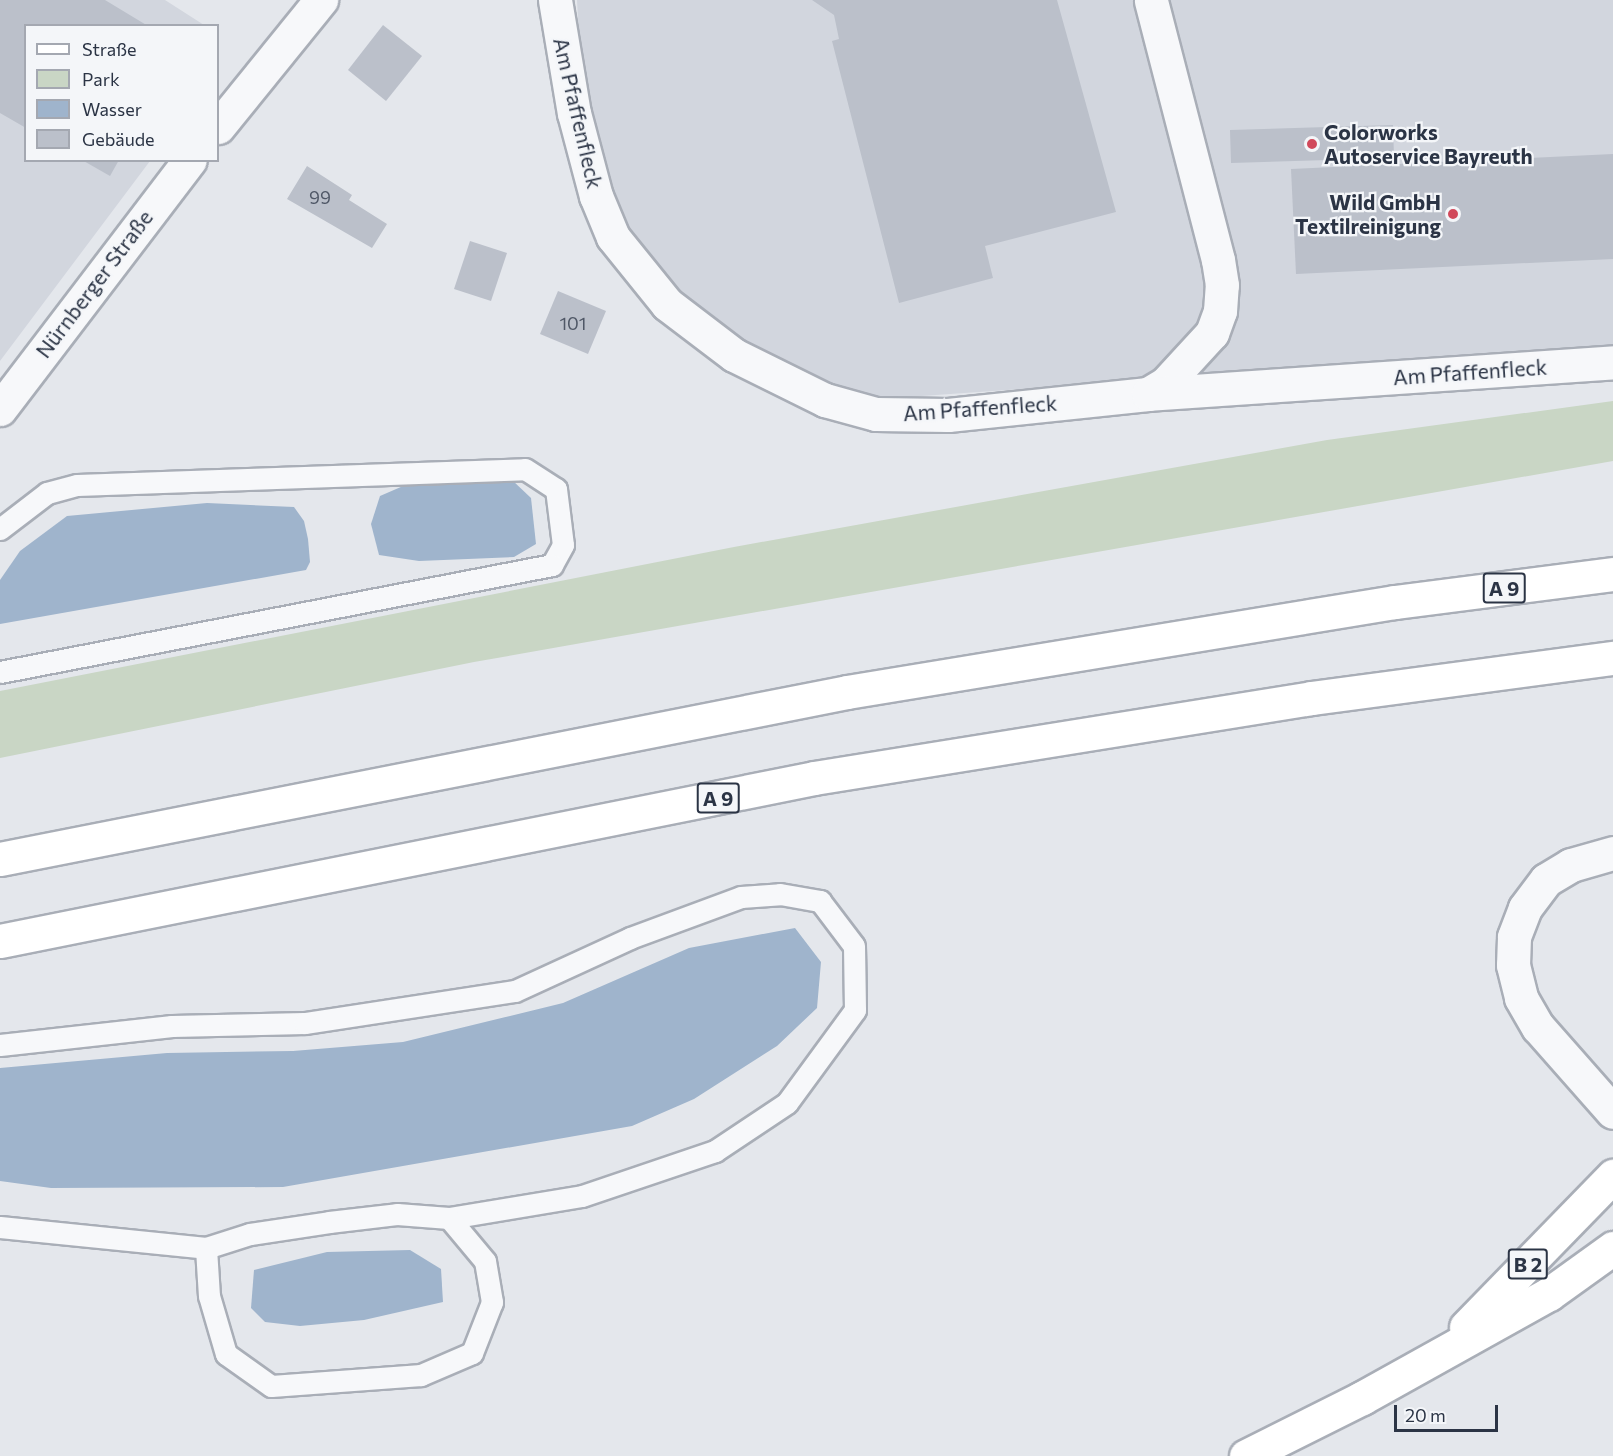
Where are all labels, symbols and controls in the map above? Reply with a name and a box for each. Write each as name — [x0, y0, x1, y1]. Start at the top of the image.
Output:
legend — [24, 24, 219, 162]
street label: Am Pfaffenfleck — [548, 35, 608, 191]
text: Straße — [82, 38, 137, 60]
text: Park — [82, 68, 120, 90]
text: Wasser — [82, 98, 142, 120]
place label: Colorworks Autoservice Bayreuth — [1324, 119, 1533, 169]
text: Gebäude — [82, 128, 155, 150]
marker: Colorworks Autoservice Bayreuth — [1305, 137, 1319, 151]
house number: 99 — [309, 186, 331, 208]
place label: Wild GmbH Textilreinigung — [1295, 189, 1441, 239]
street label: Nürnberger Straße — [30, 205, 158, 363]
marker: Wild GmbH Textilreinigung — [1446, 207, 1460, 221]
house number: 101 — [559, 312, 587, 334]
street label: Am Pfaffenfleck — [1392, 354, 1548, 390]
street label: Am Pfaffenfleck — [902, 390, 1058, 426]
road number: A 9 — [1482, 571, 1526, 605]
road number: A 9 — [696, 781, 740, 815]
road number: B 2 — [1507, 1247, 1549, 1281]
scale bar — [1397, 1393, 1500, 1431]
text: 20 m — [1405, 1404, 1446, 1426]

